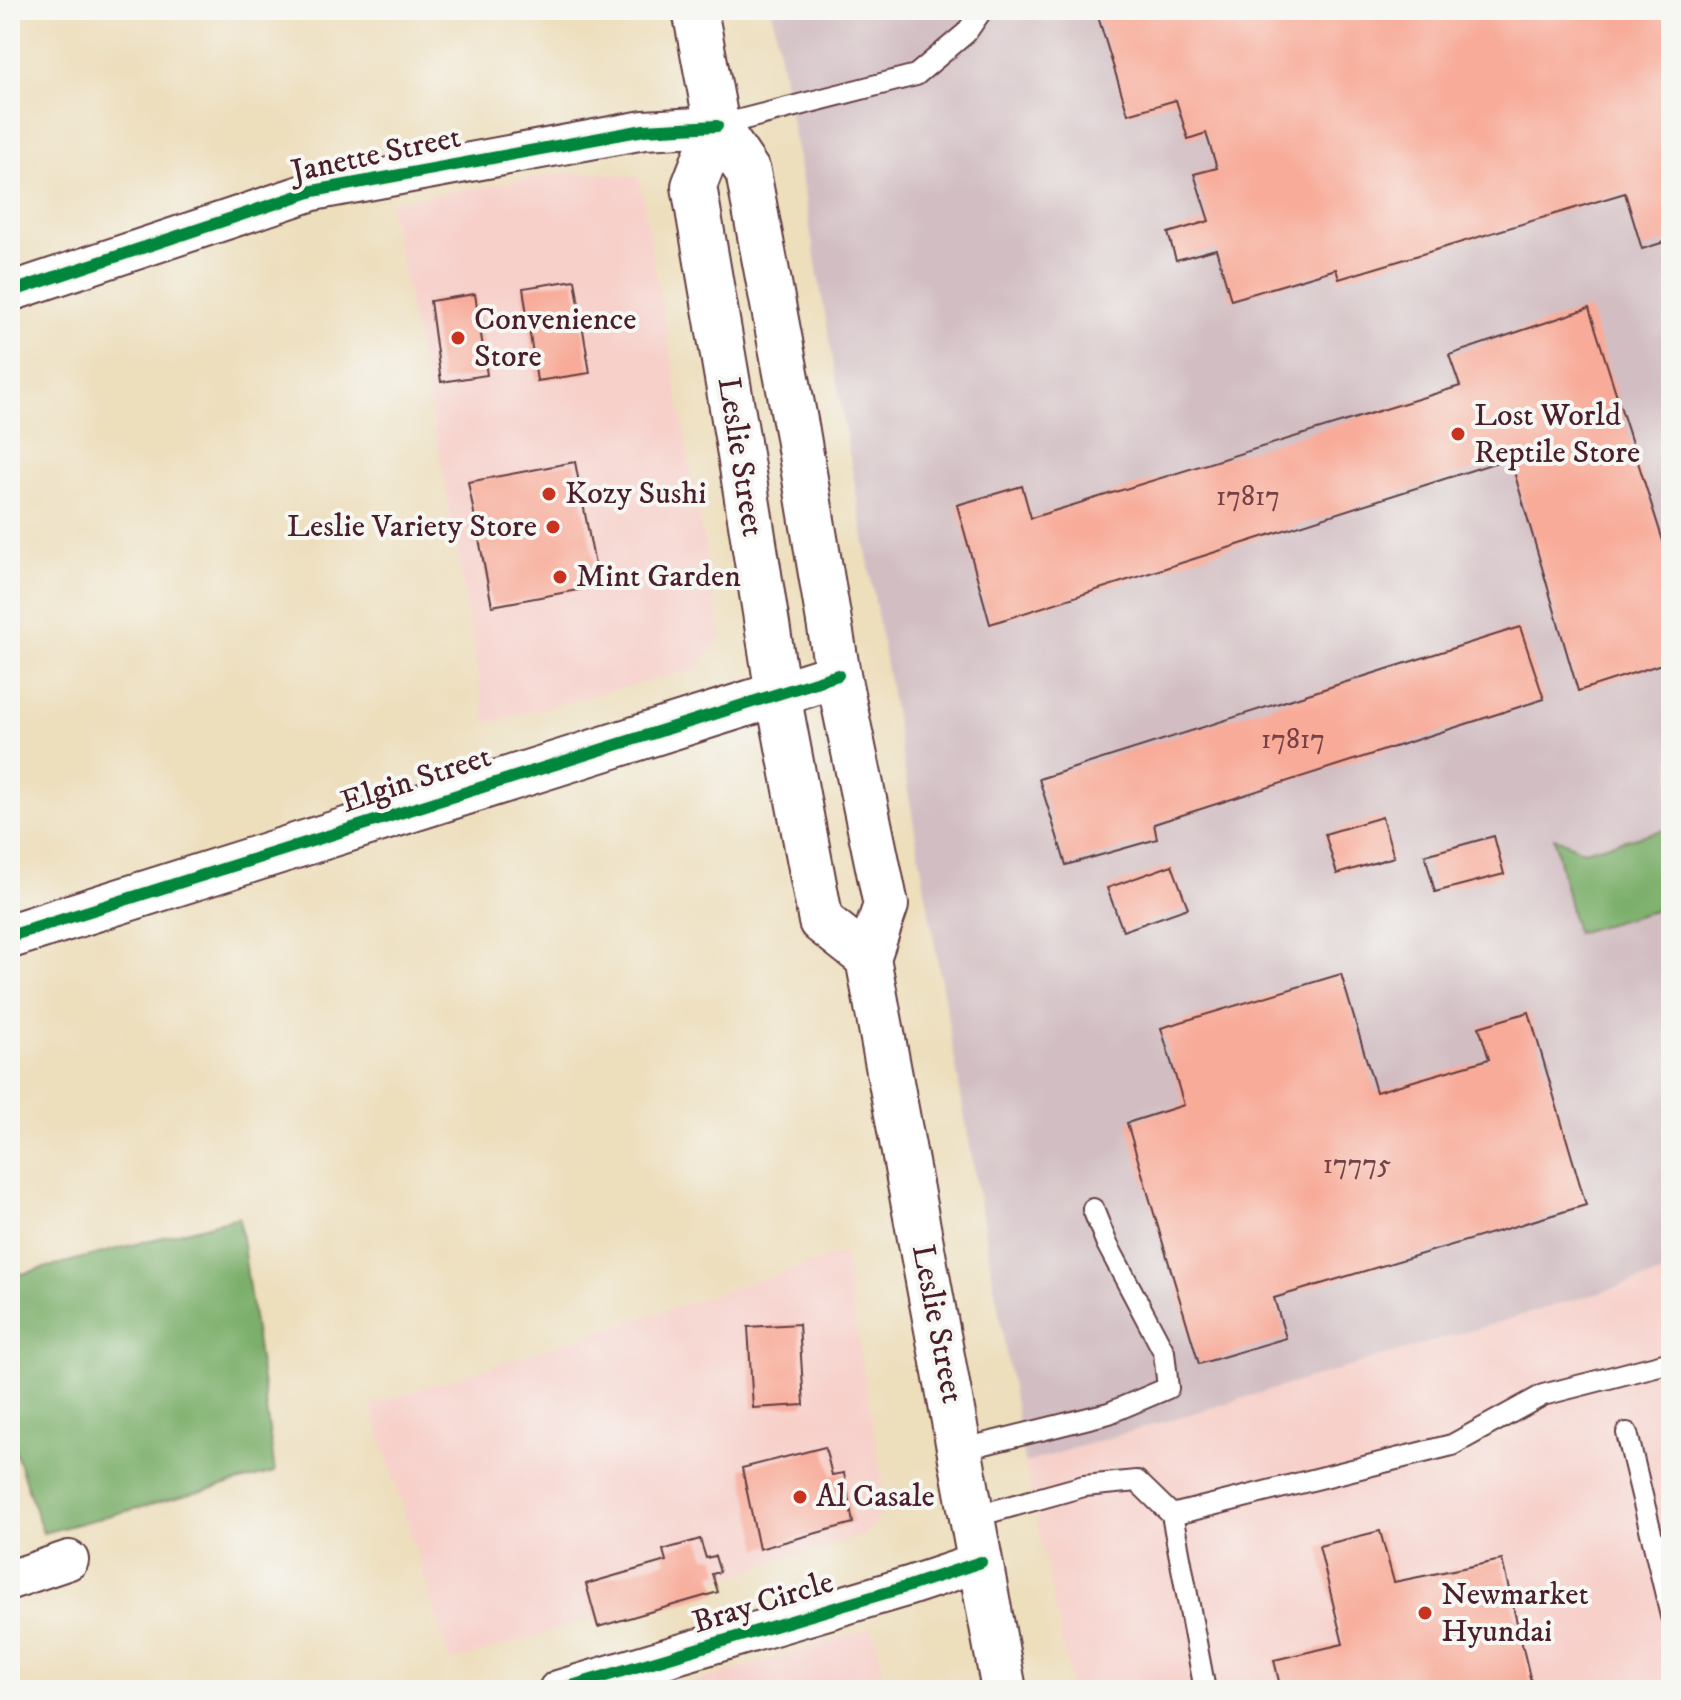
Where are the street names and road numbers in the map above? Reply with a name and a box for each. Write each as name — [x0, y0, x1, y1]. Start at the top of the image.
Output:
street label: Janette Street — [285, 118, 464, 193]
street label: Leslie Street — [708, 375, 772, 539]
street label: Elgin Street — [336, 737, 496, 823]
street label: Leslie Street — [902, 1241, 972, 1407]
street label: Bray Circle — [688, 1563, 838, 1643]

